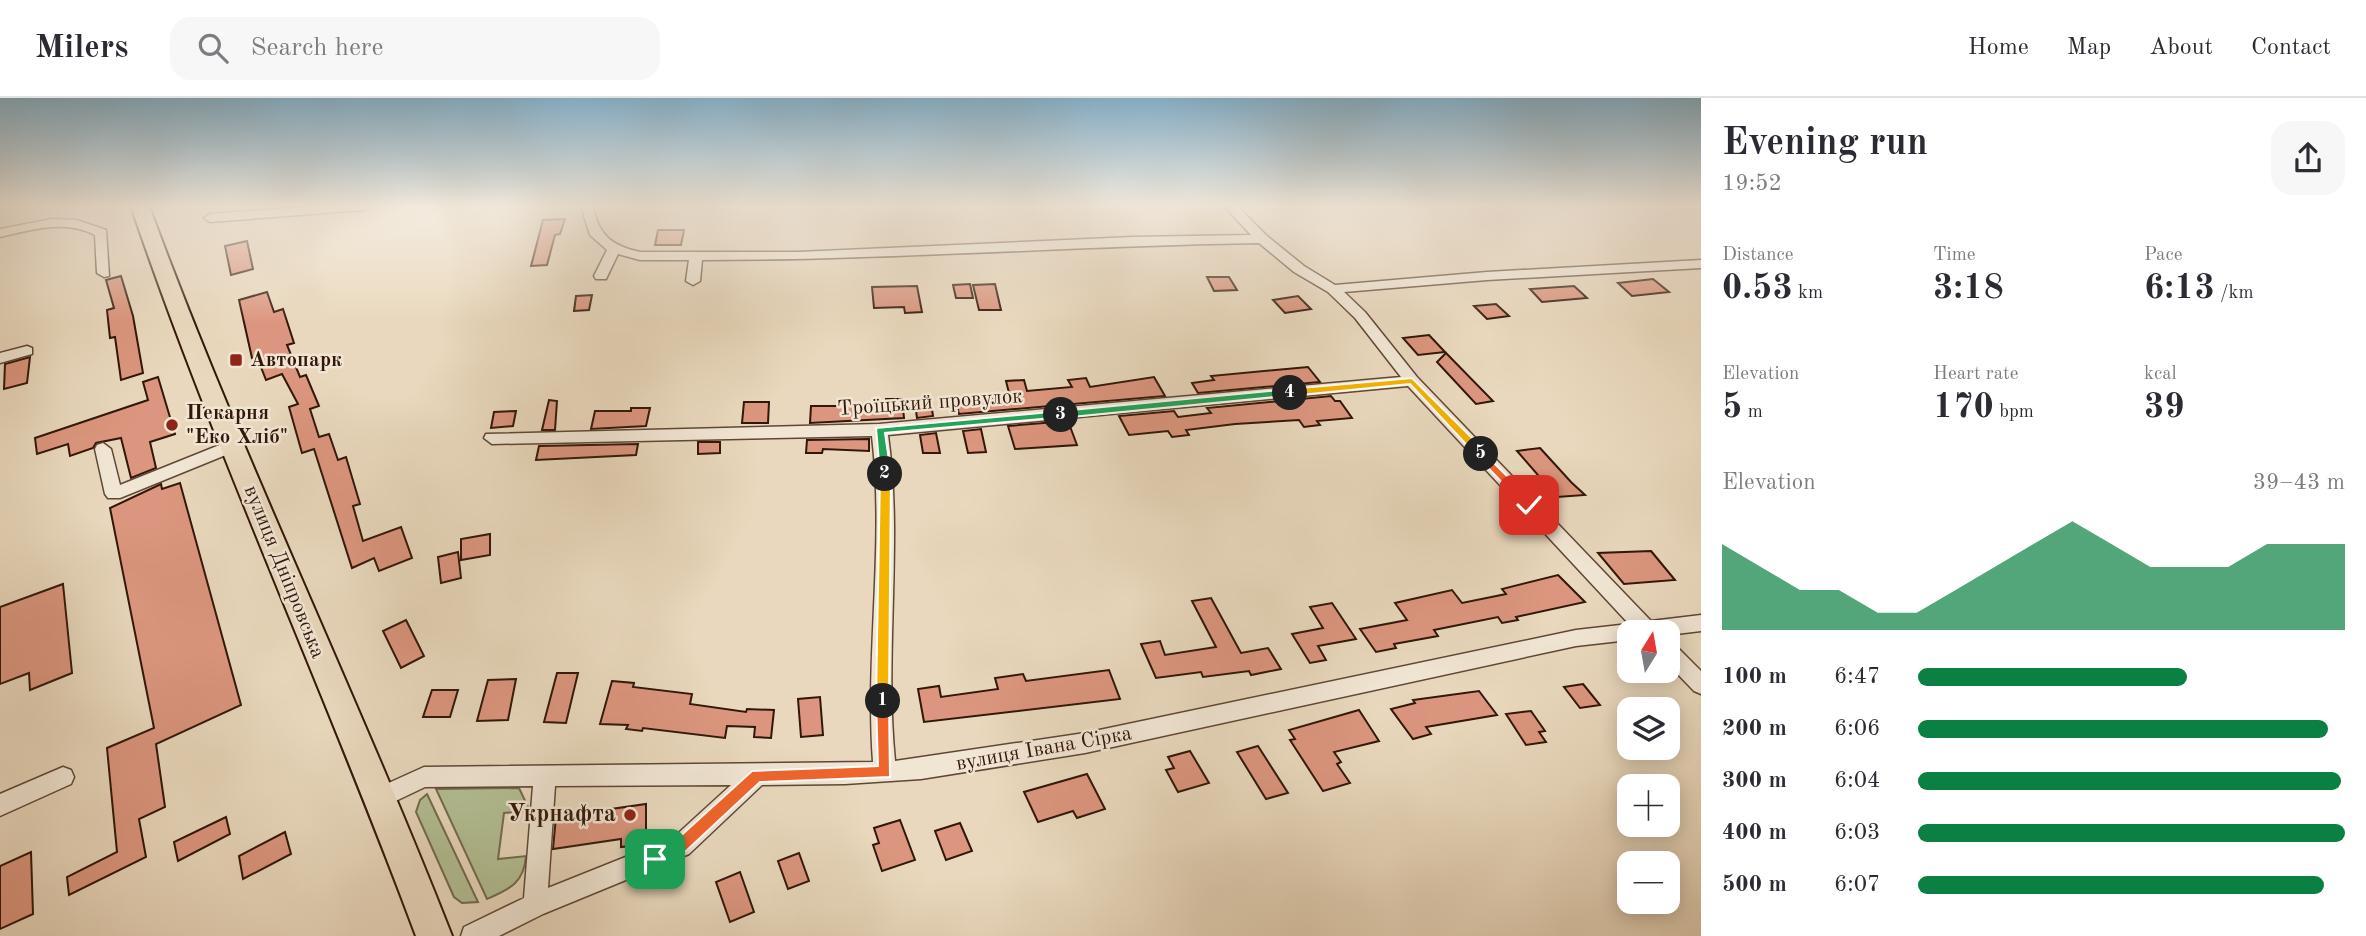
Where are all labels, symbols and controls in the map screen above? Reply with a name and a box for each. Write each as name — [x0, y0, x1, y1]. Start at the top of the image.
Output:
search box — [170, 17, 660, 80]
icon: search — [194, 29, 232, 67]
text: Milers — [35, 32, 128, 65]
text: Search here — [250, 35, 383, 61]
text: Home — [1968, 36, 2029, 60]
text: Map — [2067, 36, 2111, 60]
text: About — [2149, 36, 2213, 60]
text: Contact — [2251, 36, 2331, 60]
button: share — [2271, 121, 2345, 195]
text: Evening run — [1722, 125, 1928, 163]
text: 19:52 — [1722, 172, 1782, 195]
text: Distance — [1722, 246, 1794, 265]
text: Time — [1933, 246, 1976, 265]
text: Pace — [2144, 246, 2183, 265]
text: 0.53 — [1722, 271, 1793, 306]
text: 3:18 — [1933, 271, 2004, 306]
text: 6:13 — [2144, 271, 2215, 306]
text: km — [1793, 284, 1823, 303]
text: /km — [2215, 284, 2254, 303]
place label: Автопарк — [250, 350, 342, 371]
marker: Автопарк — [228, 352, 244, 368]
text: Elevation — [1722, 365, 1799, 384]
text: Heart rate — [1933, 365, 2018, 384]
text: kcal — [2144, 365, 2177, 384]
pin: 4 — [1272, 376, 1308, 410]
text: 4 — [1284, 383, 1295, 402]
street label: Троїцький провулок — [837, 386, 1024, 420]
text: 5 — [1722, 390, 1742, 425]
text: 170 — [1933, 390, 1994, 425]
text: 39 — [2144, 390, 2185, 425]
pin: 3 — [1044, 398, 1078, 432]
place label: Пекарня "Еко Хліб" — [186, 403, 288, 448]
text: m — [1742, 403, 1763, 422]
text: bpm — [1994, 403, 2034, 422]
text: 3 — [1055, 405, 1066, 424]
marker: Пекарня "Еко Хліб" — [164, 417, 180, 433]
pin: 5 — [1464, 436, 1498, 472]
text: 5 — [1475, 444, 1486, 463]
pin: 2 — [868, 456, 903, 492]
text: 2 — [879, 464, 890, 483]
text: Elevation — [1722, 471, 1816, 494]
text: 39–43 m — [2253, 471, 2345, 494]
pin — [1499, 475, 1559, 535]
street label: вулиця Дніпровська — [240, 482, 328, 662]
icon: check — [1510, 486, 1548, 524]
north arrow — [1617, 620, 1680, 682]
map controls — [1617, 620, 1680, 914]
text: 100 m — [1722, 665, 1787, 688]
text: 6:47 — [1834, 665, 1880, 688]
pin: 1 — [866, 684, 900, 718]
text: 1 — [877, 691, 888, 710]
button: layers — [1617, 697, 1680, 760]
text: 200 m — [1722, 717, 1787, 740]
text: 6:06 — [1834, 717, 1880, 740]
street label: вулиця Івана Сірка — [954, 723, 1134, 775]
text: 300 m — [1722, 769, 1787, 792]
text: 6:04 — [1834, 769, 1880, 792]
button: + — [1617, 774, 1680, 837]
place label: Укрнафта — [507, 803, 616, 827]
marker: Укрнафта — [622, 807, 638, 823]
text: 400 m — [1722, 821, 1787, 844]
text: 6:03 — [1834, 821, 1880, 844]
pin — [625, 829, 685, 889]
icon: arrive — [636, 840, 674, 878]
button: − — [1617, 851, 1680, 914]
text: 500 m — [1722, 873, 1787, 896]
text: 6:07 — [1834, 873, 1880, 896]

